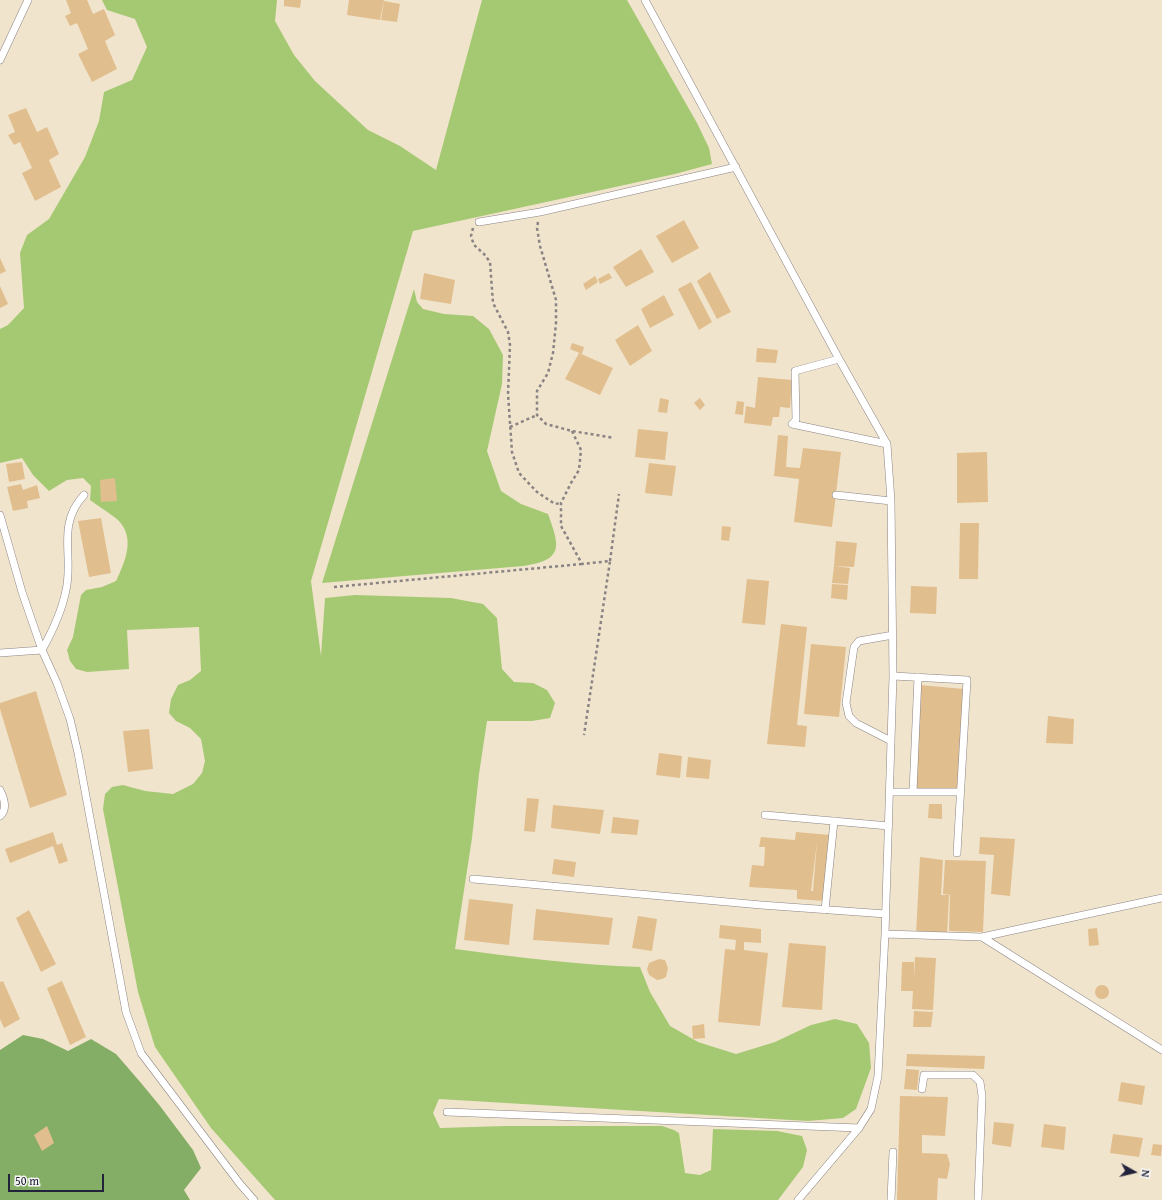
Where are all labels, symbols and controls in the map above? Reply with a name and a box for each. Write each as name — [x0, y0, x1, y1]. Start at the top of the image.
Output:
north arrow — [1114, 1152, 1154, 1192]
scale bar — [10, 1166, 106, 1192]
text: N — [1137, 1169, 1154, 1178]
text: 50 m — [15, 1172, 39, 1189]

